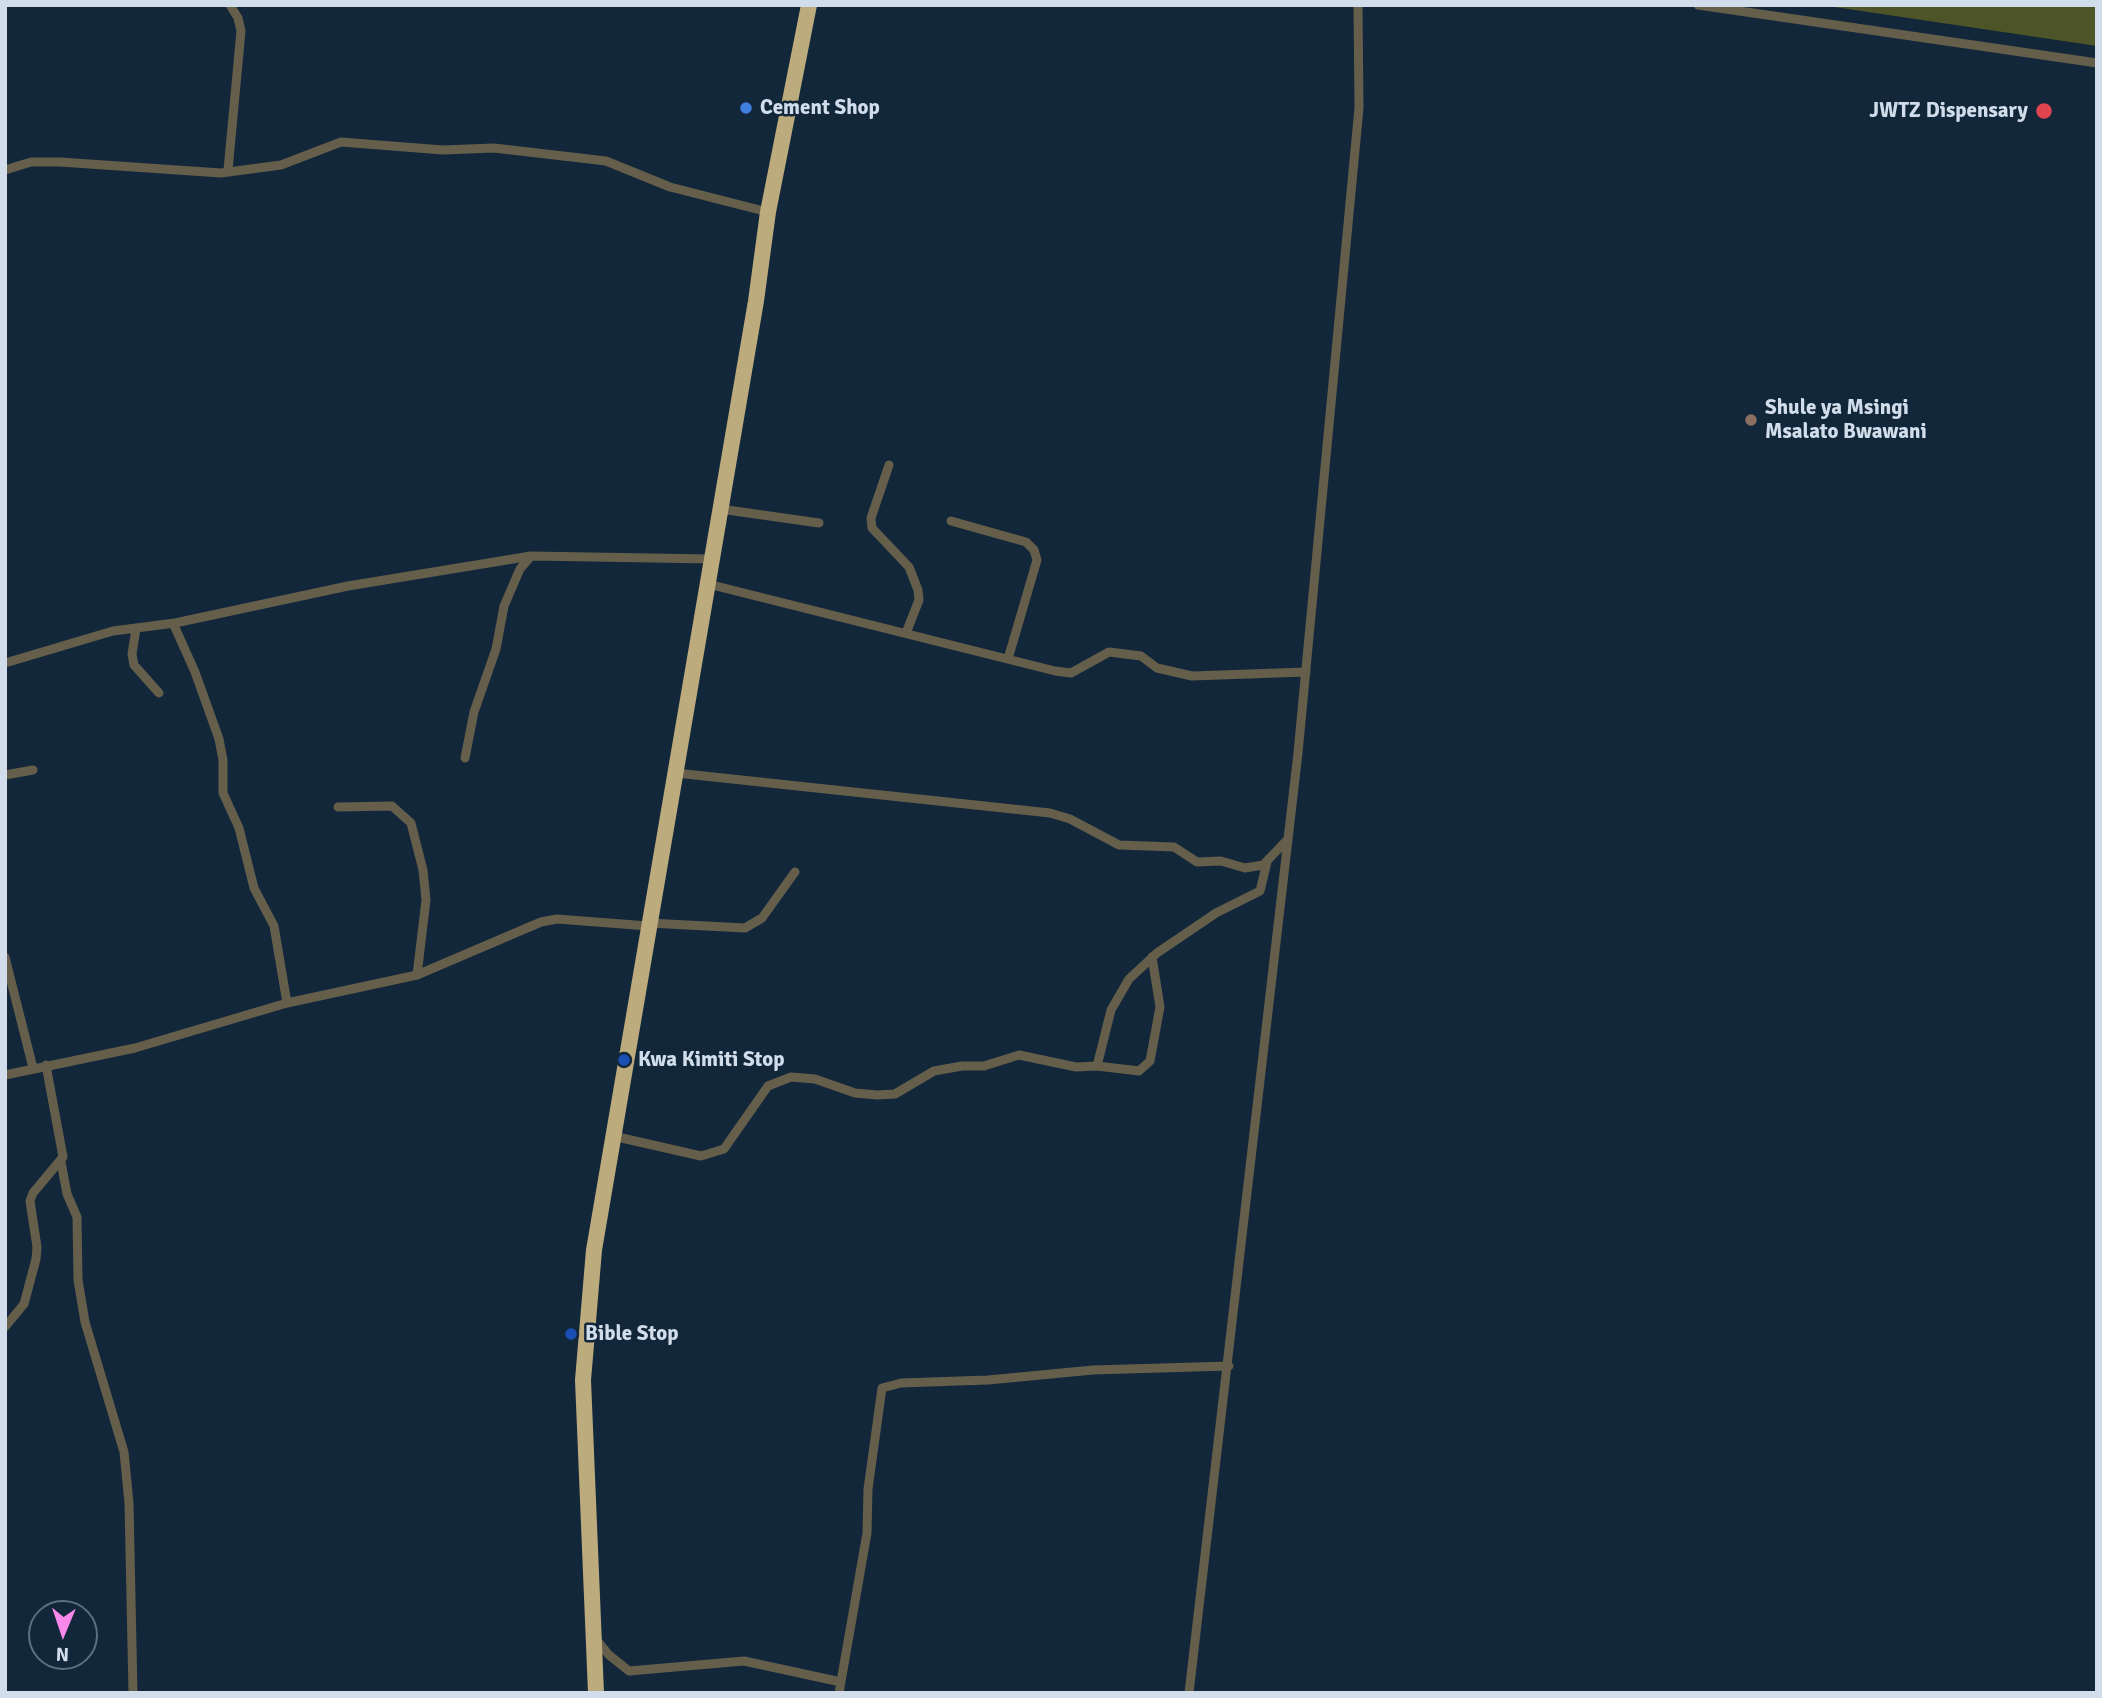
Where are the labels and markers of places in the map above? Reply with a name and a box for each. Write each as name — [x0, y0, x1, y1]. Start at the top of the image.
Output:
place label: Cement Shop — [760, 95, 880, 121]
place label: JWTZ Dispensary — [1869, 98, 2028, 124]
marker: Cement Shop — [738, 100, 754, 116]
marker: JWTZ Dispensary — [2034, 101, 2054, 121]
place label: Shule ya Msingi Msalato Bwawani — [1765, 395, 1927, 445]
marker: Shule ya Msingi Msalato Bwawani — [1743, 412, 1759, 428]
place label: Kwa Kimiti Stop — [638, 1047, 785, 1073]
marker: Kwa Kimiti Stop — [616, 1052, 632, 1068]
place label: Bible Stop — [585, 1321, 678, 1347]
marker: Bible Stop — [563, 1326, 579, 1342]

